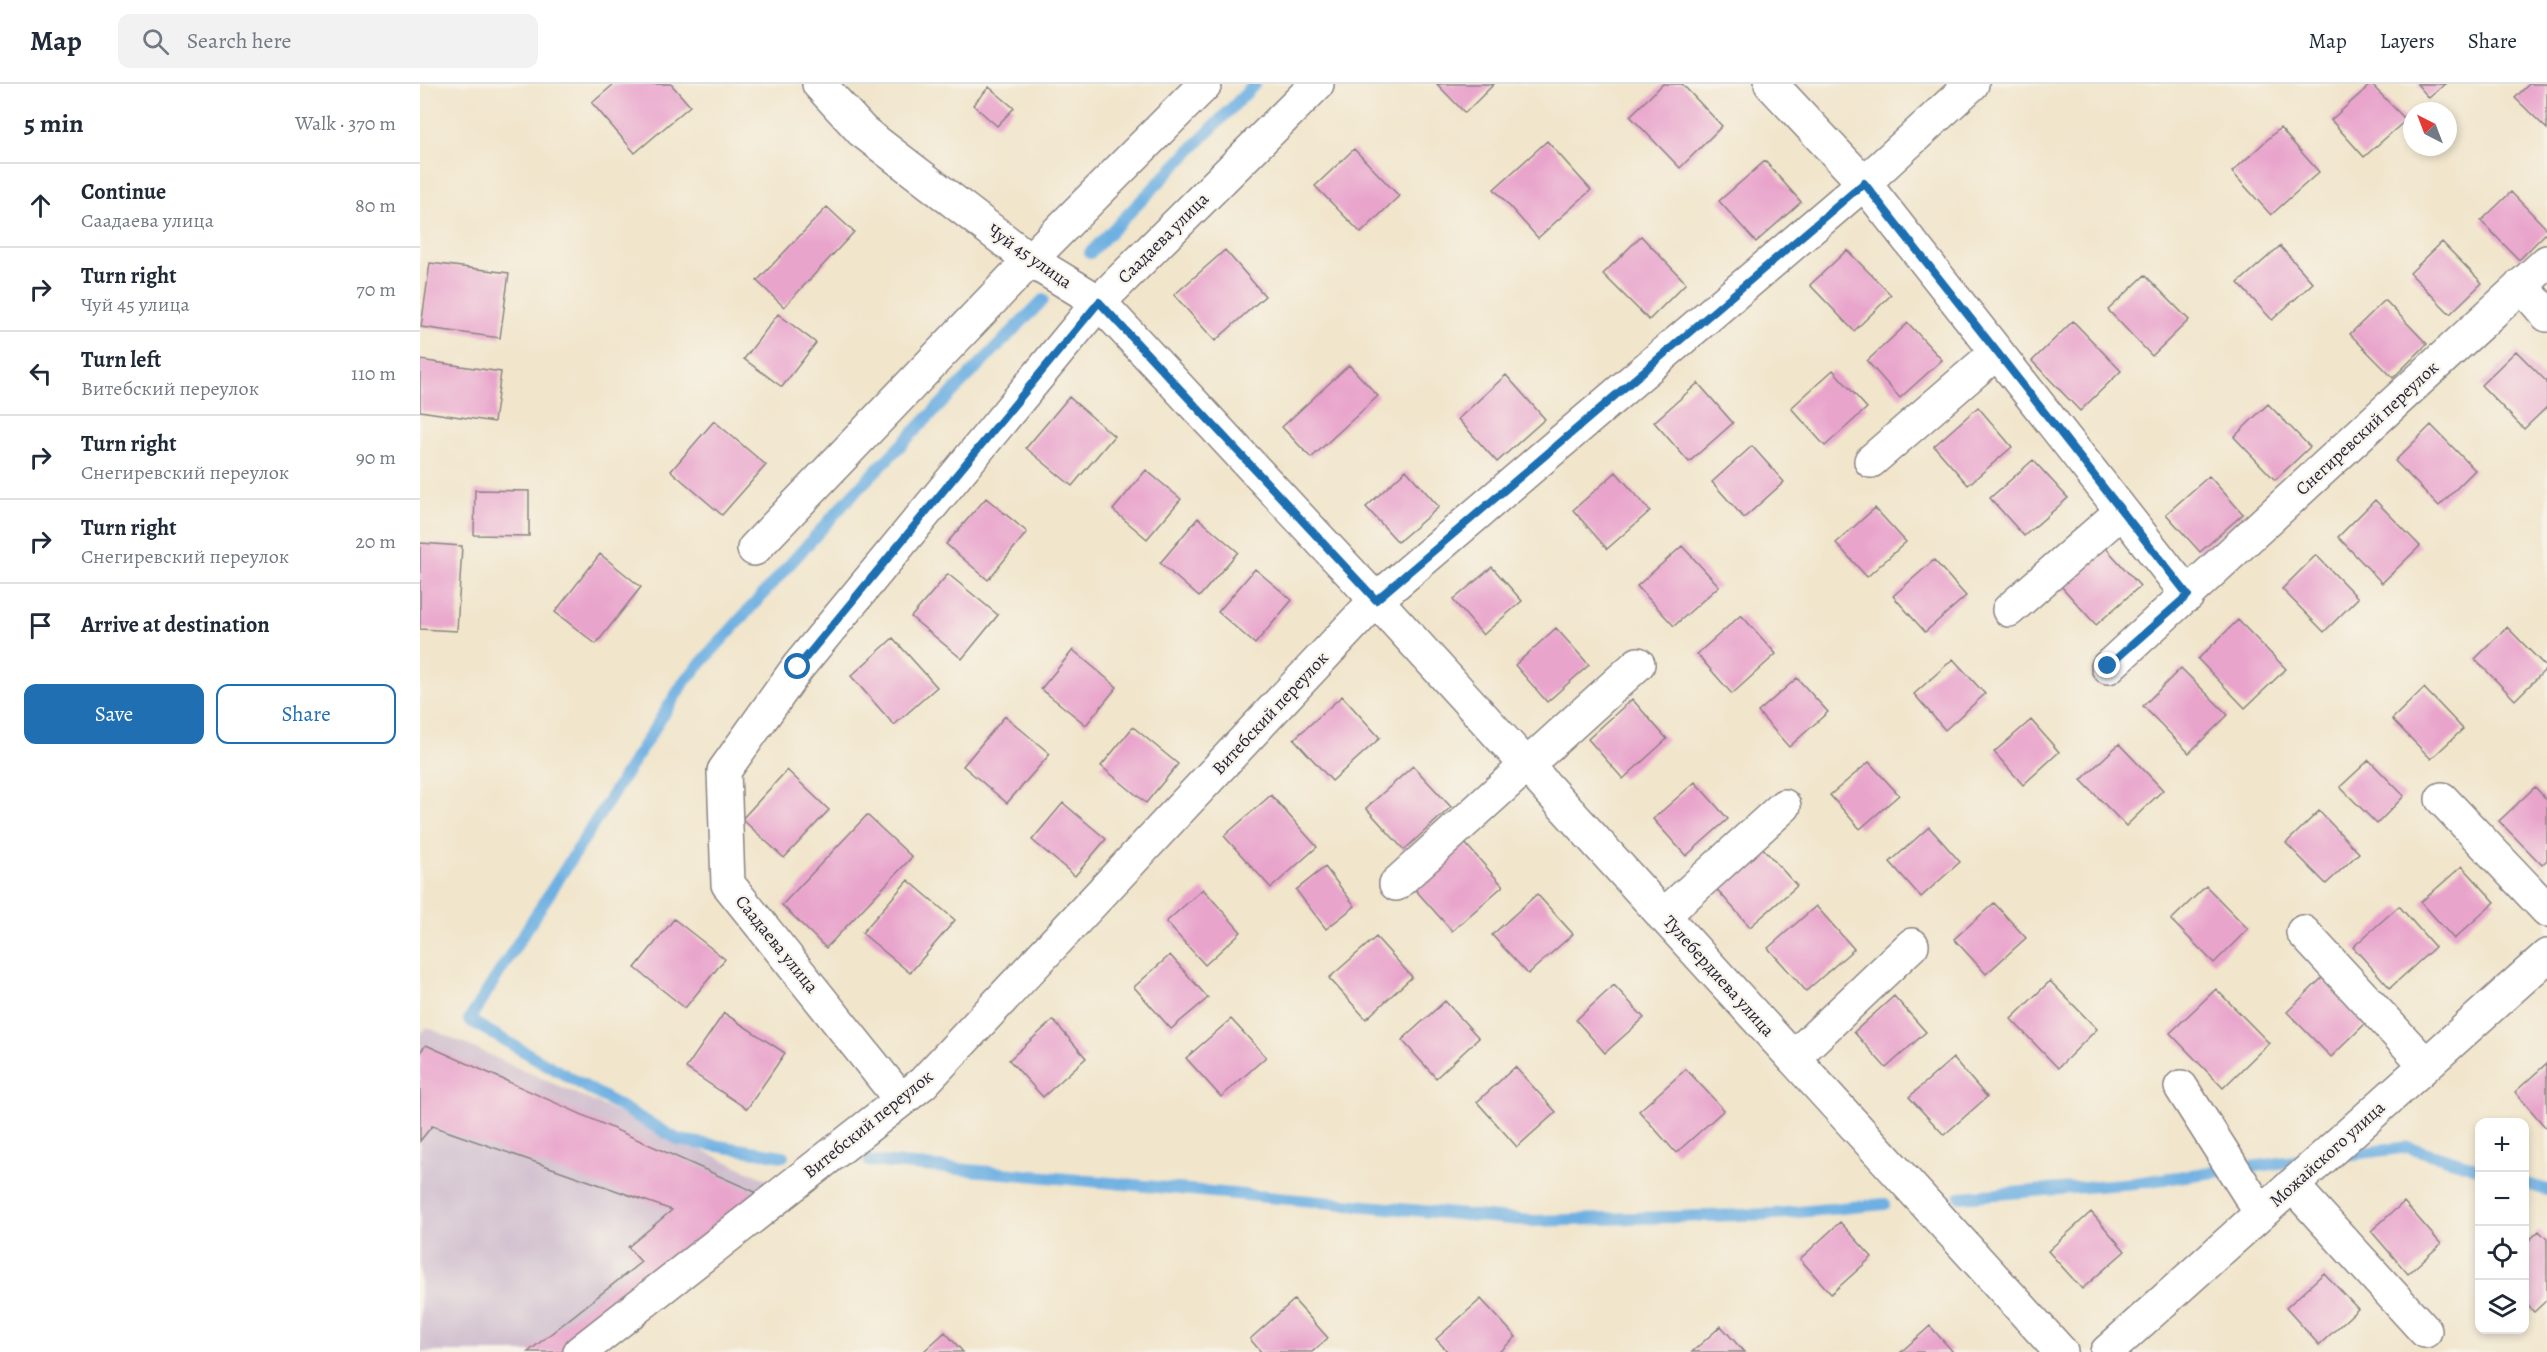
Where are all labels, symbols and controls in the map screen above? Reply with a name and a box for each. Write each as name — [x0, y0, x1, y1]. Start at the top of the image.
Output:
search box — [118, 14, 538, 68]
text: Map — [30, 22, 82, 60]
icon: search — [139, 25, 172, 58]
text: Search here — [187, 26, 291, 56]
text: Map — [2308, 27, 2347, 55]
text: Layers — [2380, 27, 2435, 55]
text: Share — [2468, 27, 2517, 55]
north arrow — [2403, 102, 2457, 156]
text: 5 min — [24, 106, 84, 141]
text: Walk · 370 m — [295, 110, 396, 137]
text: Continue — [81, 177, 166, 207]
street label: Саадаева улица — [1112, 187, 1214, 289]
icon: ahead — [24, 189, 57, 222]
text: 80 m — [355, 192, 396, 219]
text: Саадаева улица — [81, 207, 214, 234]
street label: Чуй 45 улица — [983, 218, 1078, 294]
text: Turn right — [81, 261, 177, 291]
icon: right — [24, 273, 57, 306]
text: 70 m — [356, 276, 396, 303]
text: Чуй 45 улица — [81, 291, 190, 318]
text: Turn left — [81, 345, 161, 375]
street label: Снегиревский переулок — [2290, 355, 2444, 501]
icon: left — [24, 357, 57, 390]
text: 110 m — [351, 360, 396, 387]
text: Витебский переулок — [81, 375, 259, 402]
text: Turn right — [81, 429, 177, 459]
icon: right — [24, 441, 57, 474]
text: 90 m — [356, 444, 396, 471]
text: Снегиревский переулок — [81, 459, 289, 486]
text: Turn right — [81, 513, 177, 543]
icon: right — [24, 525, 57, 558]
text: 20 m — [355, 528, 396, 555]
text: Снегиревский переулок — [81, 543, 289, 570]
icon: arrive — [24, 609, 57, 642]
text: Arrive at destination — [81, 610, 270, 640]
street label: Витебский переулок — [1207, 646, 1333, 780]
route end — [2094, 652, 2120, 678]
route start — [784, 653, 810, 679]
button: Save — [24, 684, 204, 744]
button: Share — [216, 684, 396, 744]
street label: Саадаева улица — [730, 890, 824, 999]
street label: Тулебердиева улица — [1658, 910, 1780, 1042]
street label: Витебский переулок — [798, 1064, 938, 1184]
street label: Можайского улица — [2264, 1095, 2390, 1212]
map controls — [2475, 1118, 2529, 1334]
button: + — [2475, 1118, 2529, 1172]
button: − — [2475, 1172, 2529, 1226]
button: locate — [2475, 1226, 2529, 1280]
button: layers — [2475, 1280, 2529, 1334]

